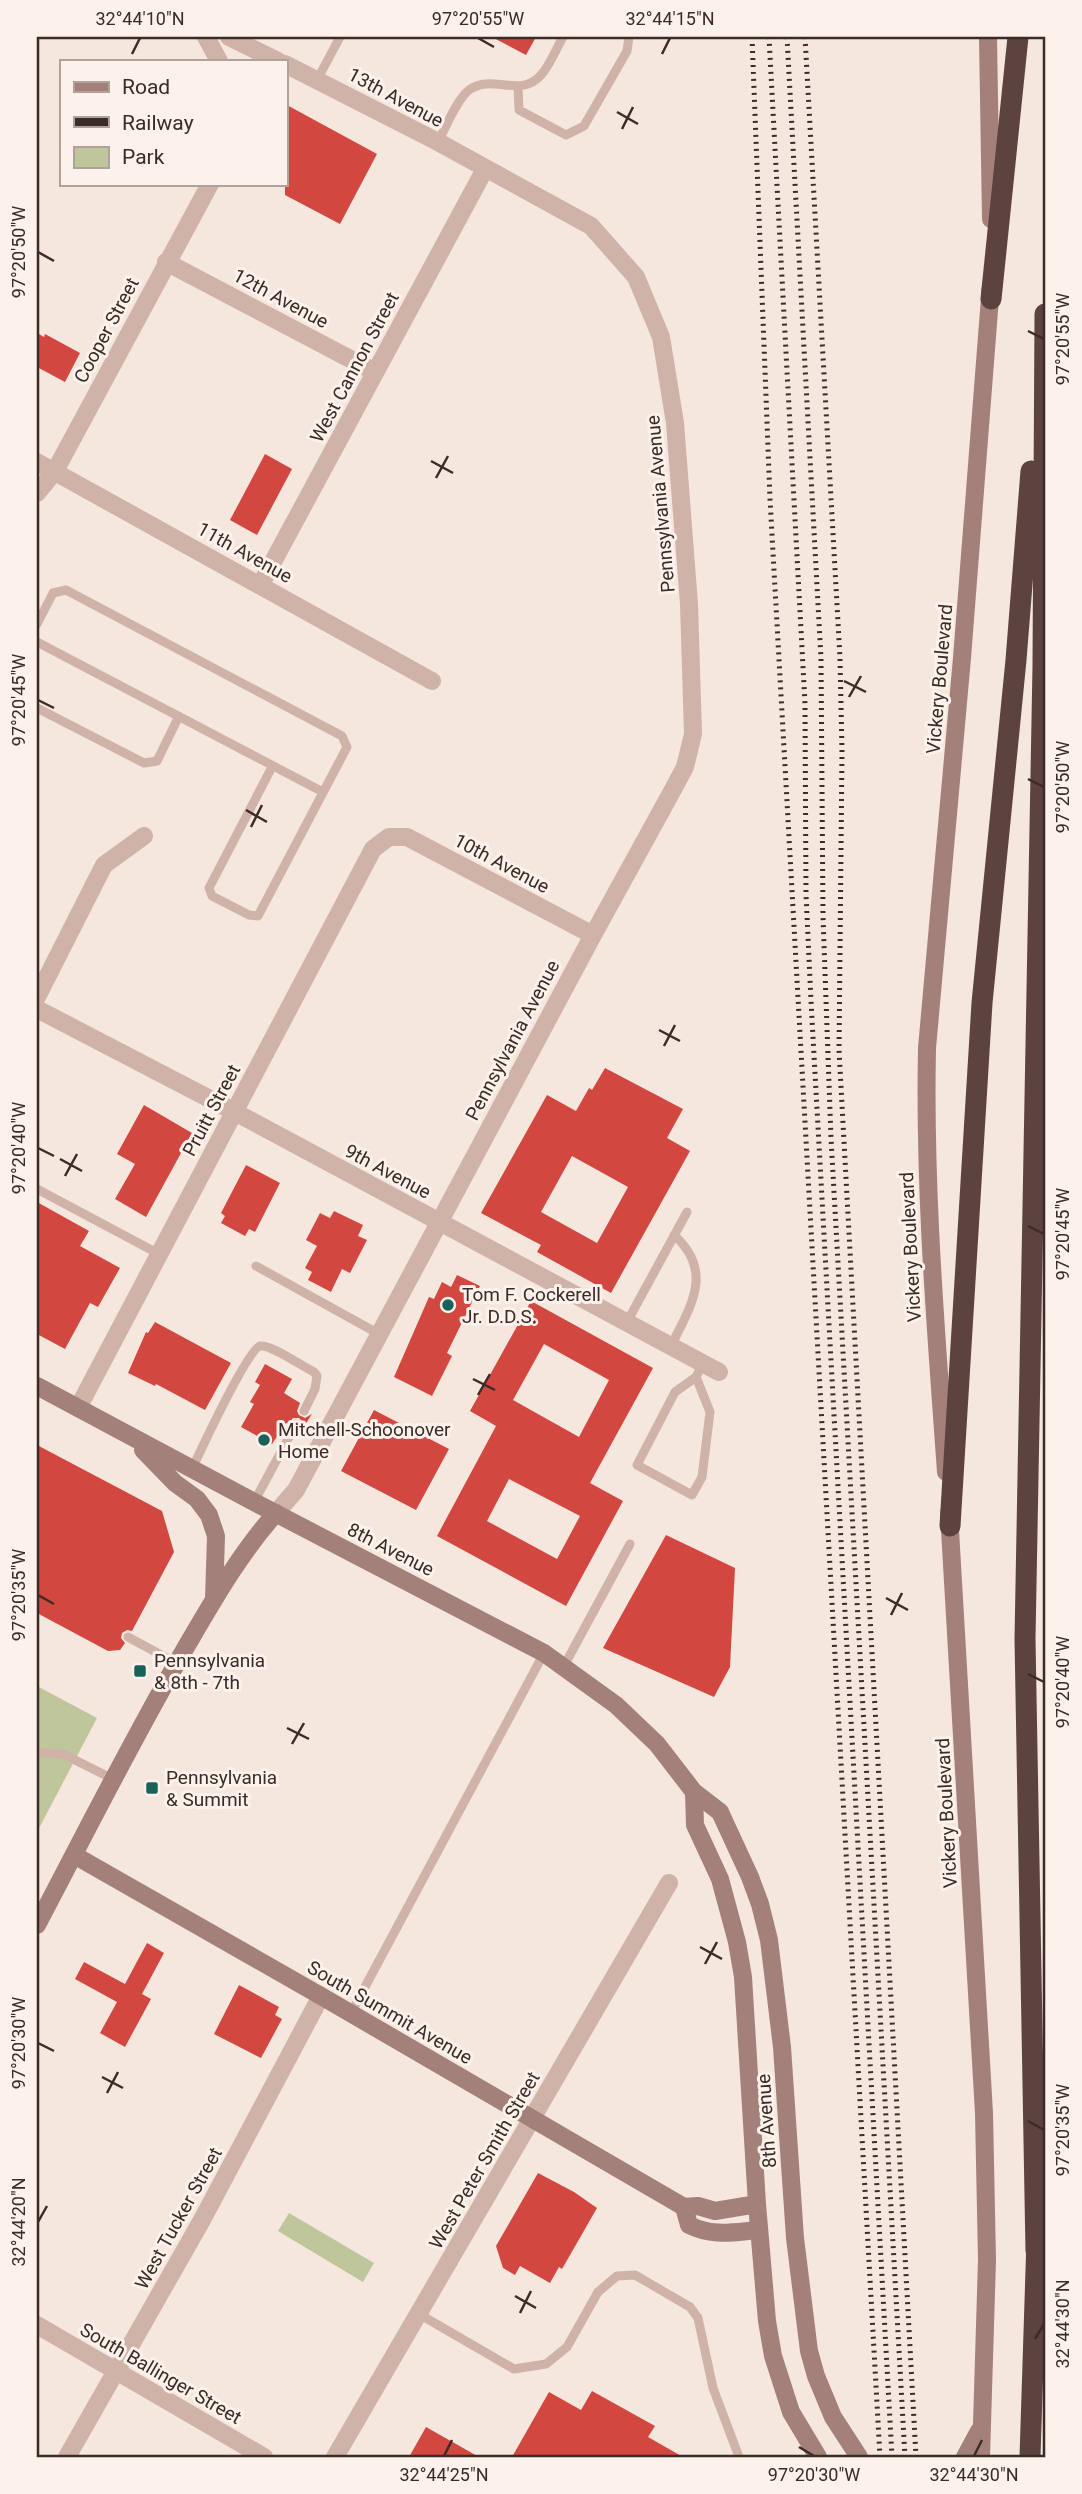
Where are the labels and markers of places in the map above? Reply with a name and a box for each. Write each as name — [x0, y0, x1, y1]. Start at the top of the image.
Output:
place label: Tom F. Cockerell Jr. D.D.S. — [462, 1283, 601, 1328]
marker: Tom F. Cockerell Jr. D.D.S. — [440, 1297, 456, 1313]
place label: Mitchell-Schoonover Home — [278, 1418, 451, 1463]
marker: Mitchell-Schoonover Home — [256, 1432, 272, 1448]
place label: Pennsylvania & 8th - 7th — [154, 1649, 265, 1694]
marker: Pennsylvania & 8th - 7th — [132, 1663, 148, 1679]
place label: Pennsylvania & Summit — [166, 1766, 277, 1811]
marker: Pennsylvania & Summit — [144, 1780, 160, 1796]

